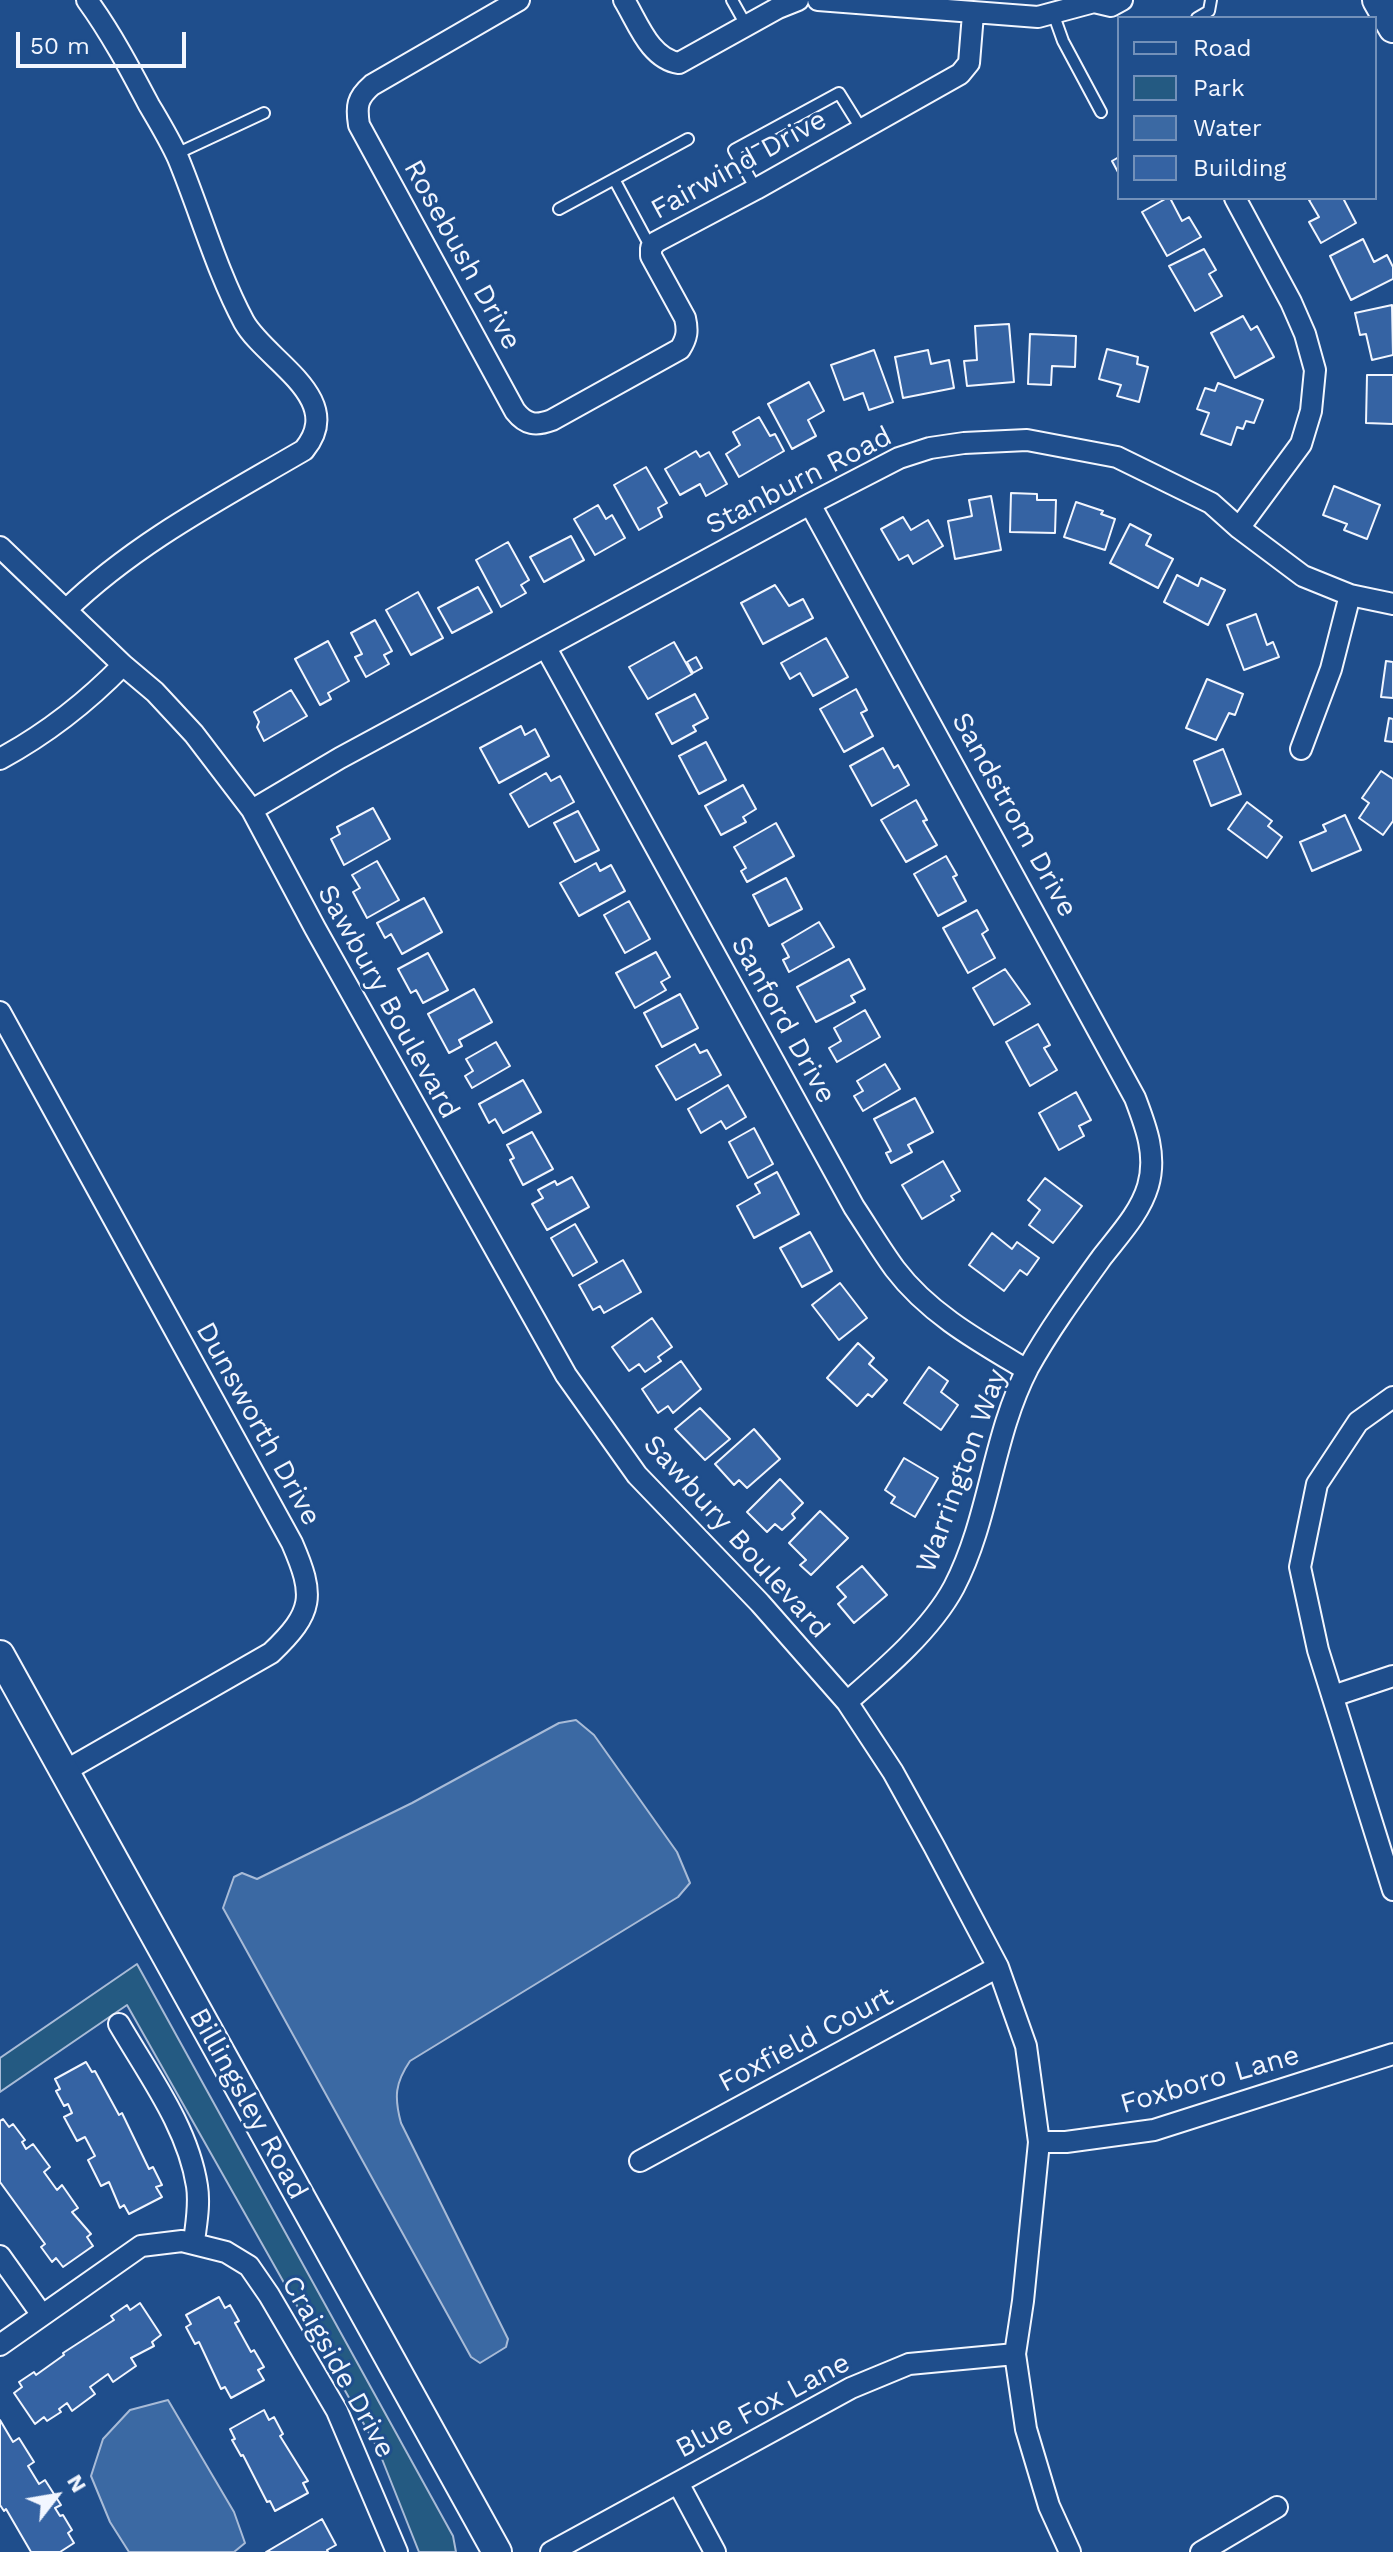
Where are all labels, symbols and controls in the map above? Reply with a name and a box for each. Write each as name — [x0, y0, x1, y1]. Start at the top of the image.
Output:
scale bar — [20, 16, 190, 66]
legend — [1117, 16, 1377, 200]
text: 50 m — [30, 32, 90, 60]
text: Road — [1193, 34, 1252, 62]
text: Park — [1193, 74, 1245, 102]
street label: Fairwind Drive — [645, 103, 833, 227]
text: Water — [1193, 114, 1262, 142]
street label: Rosebush Drive — [396, 154, 528, 356]
text: Building — [1193, 154, 1286, 182]
street label: Stanburn Road — [700, 420, 898, 542]
street label: Sandstrom Drive — [944, 707, 1084, 923]
street label: Sawbury Boulevard — [310, 879, 466, 1125]
street label: Sanford Drive — [723, 931, 843, 1109]
street label: Dunsworth Drive — [188, 1316, 328, 1532]
street label: Warrington Way — [909, 1364, 1015, 1578]
street label: Sawbury Boulevard — [636, 1428, 836, 1646]
street label: Foxfield Court — [713, 1980, 899, 2100]
street label: Billingsley Road — [182, 2002, 314, 2206]
street label: Foxboro Lane — [1117, 2038, 1303, 2122]
street label: Craigside Drive — [274, 2270, 402, 2464]
street label: Blue Fox Lane — [670, 2346, 856, 2466]
north arrow — [16, 2456, 96, 2536]
text: N — [62, 2470, 92, 2497]

